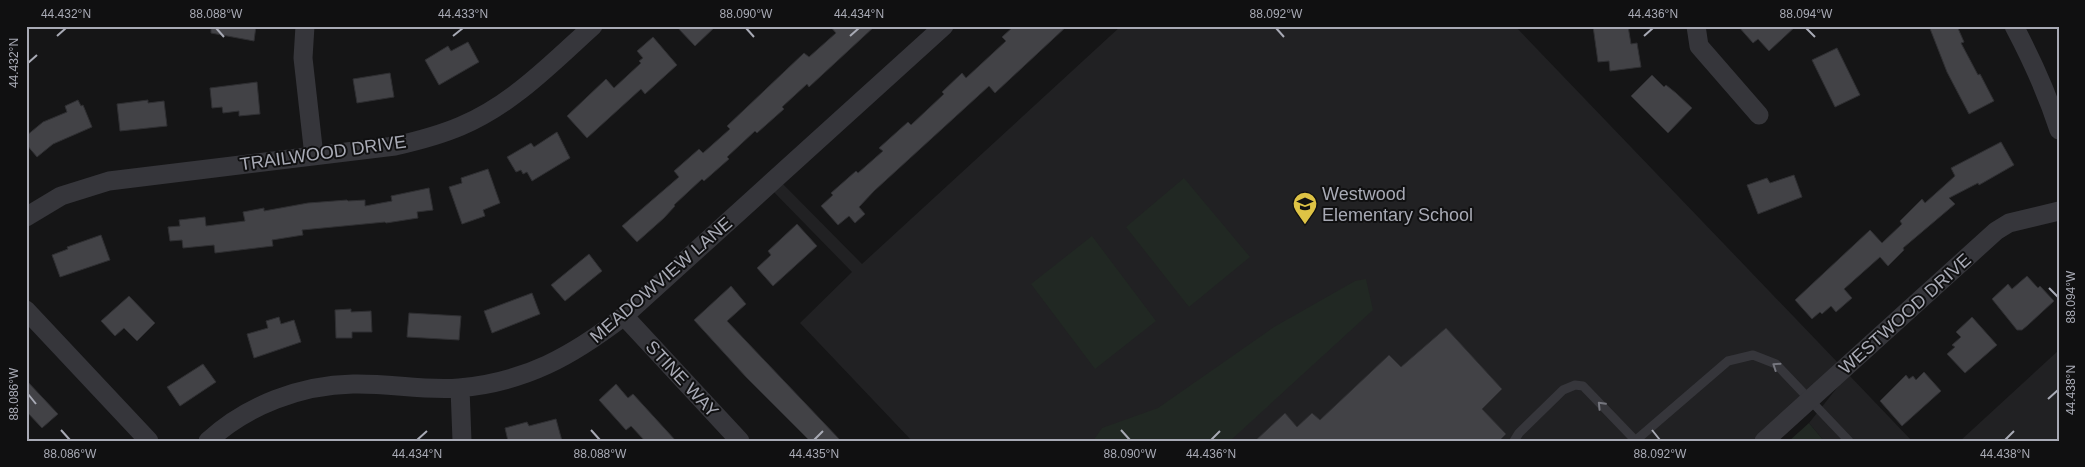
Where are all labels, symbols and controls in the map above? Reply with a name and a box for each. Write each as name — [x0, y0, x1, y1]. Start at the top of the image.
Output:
text: 44.432°N — [41, 7, 91, 21]
text: 88.088°W — [190, 7, 243, 21]
text: 44.433°N — [438, 7, 488, 21]
text: 88.090°W — [720, 7, 773, 21]
text: 44.434°N — [834, 7, 884, 21]
text: 88.092°W — [1250, 7, 1303, 21]
text: 44.436°N — [1628, 7, 1678, 21]
text: 88.094°W — [1780, 7, 1833, 21]
text: 44.432°N — [7, 38, 21, 88]
street label: TRAILWOOD DRIVE — [239, 131, 407, 175]
place label: Westwood Elementary School — [1322, 184, 1473, 225]
school or university icon: Westwood Elementary School — [1292, 191, 1318, 225]
street label: MEADOWVIEW LANE — [586, 213, 736, 347]
street label: WESTWOOD DRIVE — [1835, 250, 1975, 378]
text: 88.094°W — [2064, 270, 2078, 323]
street label: STINE WAY — [642, 337, 722, 421]
one-way arrow — [1772, 362, 1781, 372]
text: 44.438°N — [2064, 365, 2078, 415]
text: 88.086°W — [7, 367, 21, 420]
one-way arrow — [1598, 402, 1607, 411]
text: 88.086°W — [44, 447, 97, 461]
text: 44.434°N — [392, 447, 442, 461]
text: 88.088°W — [574, 447, 627, 461]
text: 44.435°N — [789, 447, 839, 461]
text: 88.090°W — [1104, 447, 1157, 461]
text: 44.436°N — [1186, 447, 1236, 461]
text: 88.092°W — [1634, 447, 1687, 461]
text: 44.438°N — [1980, 447, 2030, 461]

